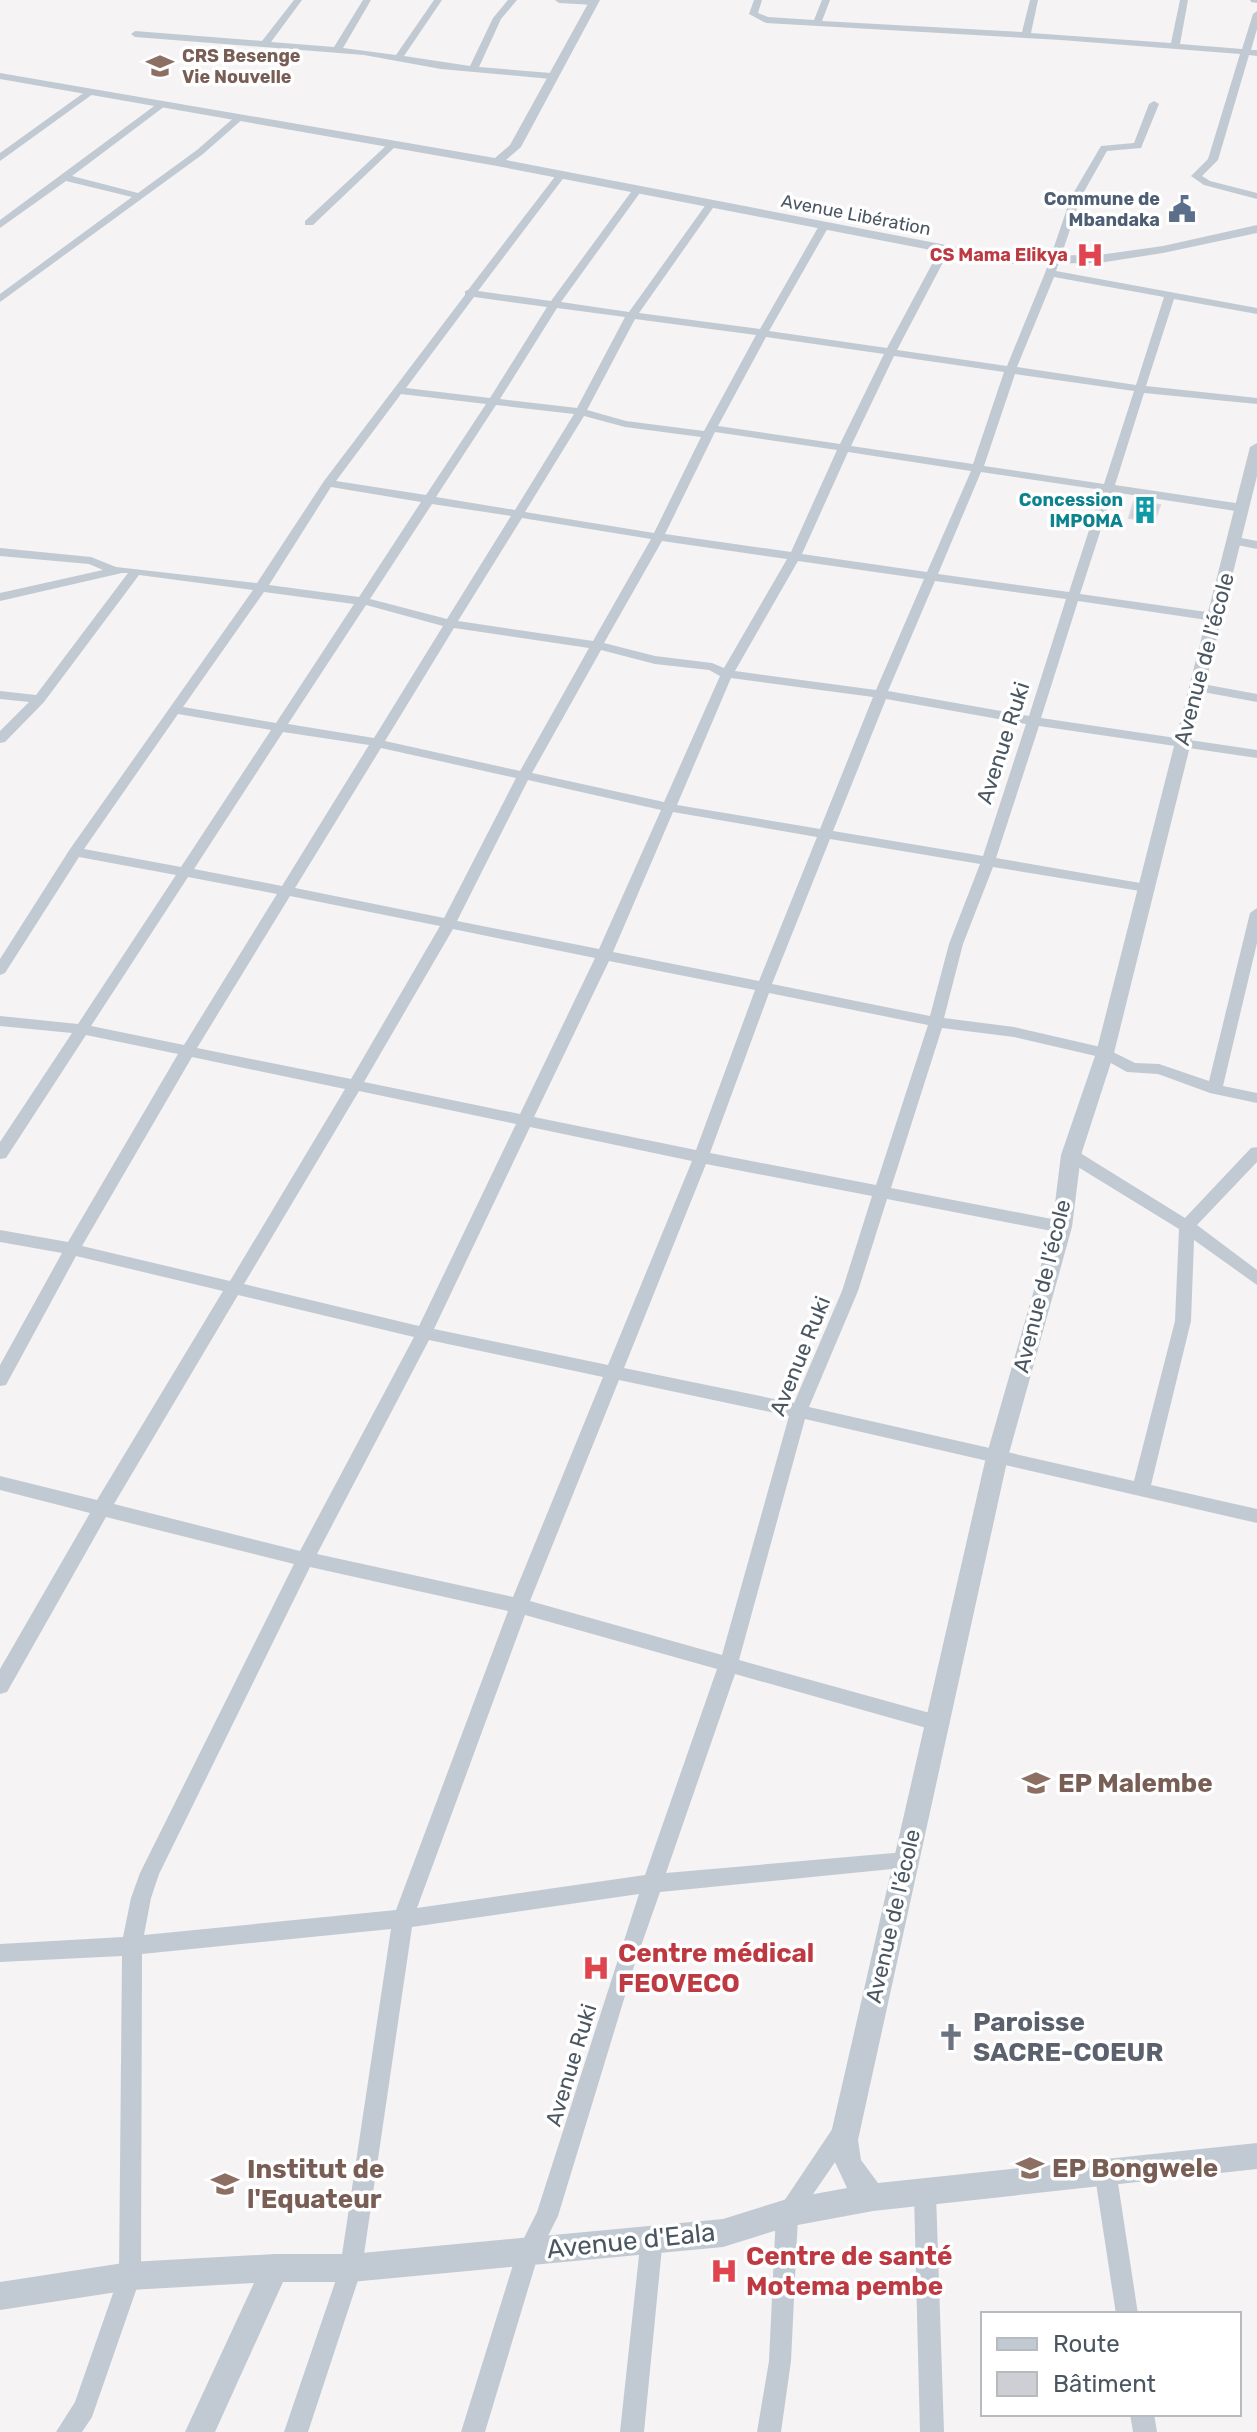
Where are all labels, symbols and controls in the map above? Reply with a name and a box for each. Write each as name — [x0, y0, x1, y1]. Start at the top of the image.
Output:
place label: CRS Besenge Vie Nouvelle — [182, 45, 301, 88]
school or university icon: CRS Besenge Vie Nouvelle — [145, 51, 175, 81]
place label: Commune de Mbandaka — [1044, 188, 1160, 231]
street label: Avenue Libération — [779, 190, 933, 240]
public building icon: Commune de Mbandaka — [1167, 194, 1197, 224]
hospital icon: CS Mama Elikya — [1075, 240, 1105, 270]
place label: CS Mama Elikya — [930, 244, 1068, 266]
place label: Concession IMPOMA — [1019, 489, 1123, 532]
building icon: Concession IMPOMA — [1130, 495, 1160, 525]
street label: Avenue de l'école — [1168, 570, 1240, 748]
street label: Avenue Ruki — [971, 679, 1035, 807]
street label: Avenue de l'école — [1007, 1197, 1077, 1375]
street label: Avenue Ruki — [764, 1292, 836, 1420]
school or university icon: EP Malembe — [1021, 1768, 1051, 1798]
place label: EP Malembe — [1058, 1768, 1213, 1799]
street label: Avenue de l'école — [860, 1826, 926, 2006]
place label: Centre médical FEOVECO — [618, 1938, 814, 1999]
hospital icon: Centre médical FEOVECO — [581, 1953, 611, 1983]
street label: Avenue Ruki — [540, 2000, 602, 2130]
place label: Paroisse SACRE-COEUR — [973, 2007, 1163, 2068]
church icon: Paroisse SACRE-COEUR — [936, 2022, 966, 2052]
school or university icon: EP Bongwele — [1015, 2153, 1045, 2183]
place label: EP Bongwele — [1052, 2153, 1218, 2184]
place label: Institut de l'Equateur — [247, 2154, 384, 2215]
school or university icon: Institut de l'Equateur — [210, 2169, 240, 2199]
street label: Avenue d'Eala — [545, 2217, 717, 2265]
place label: Centre de santé Motema pembe — [746, 2241, 952, 2302]
hospital icon: Centre de santé Motema pembe — [709, 2256, 739, 2286]
legend — [981, 2312, 1241, 2416]
text: Route — [1053, 2330, 1120, 2358]
text: Bâtiment — [1053, 2370, 1156, 2398]

